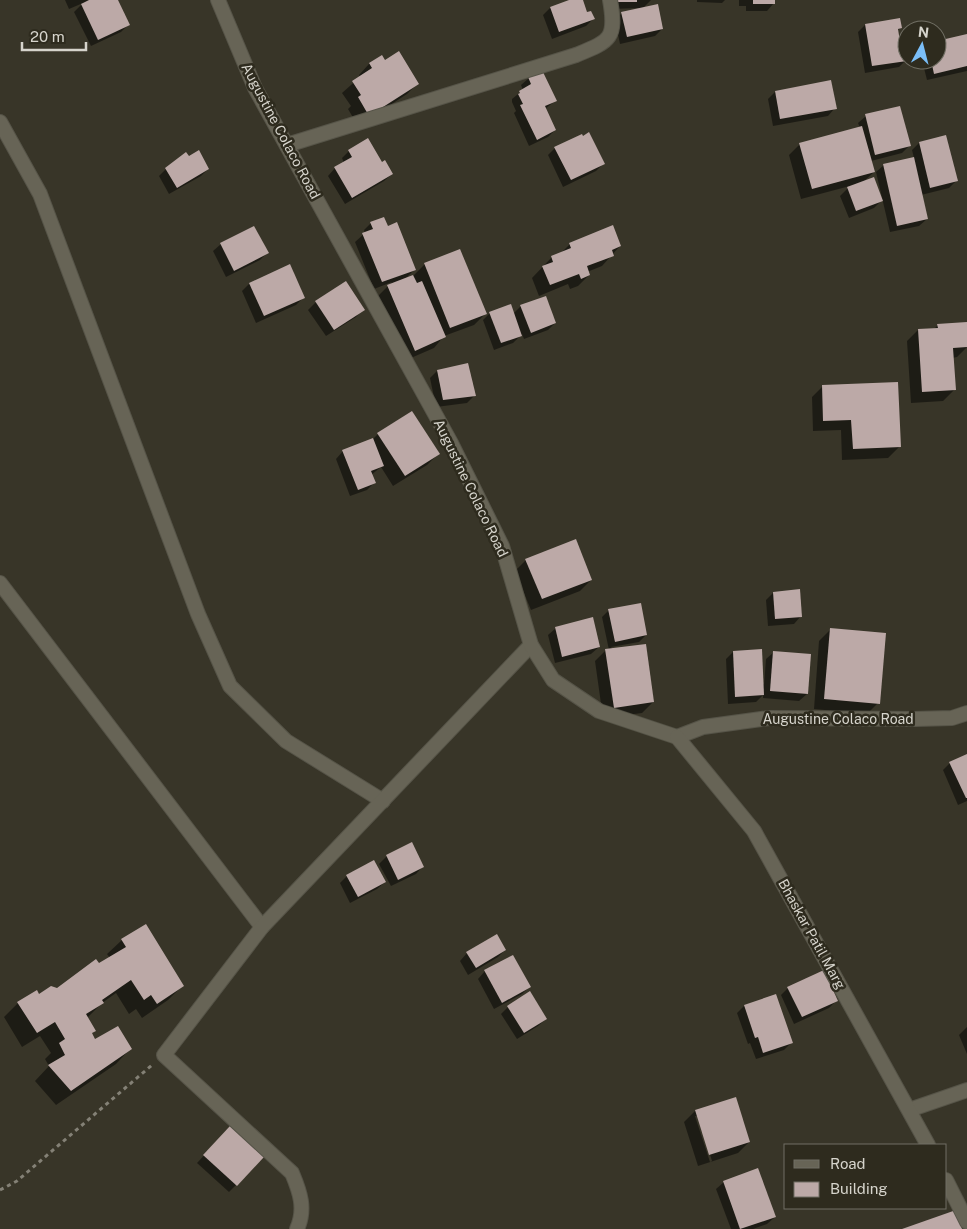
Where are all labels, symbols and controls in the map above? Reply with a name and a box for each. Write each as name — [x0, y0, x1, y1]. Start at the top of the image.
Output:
scale bar — [22, 20, 86, 52]
north arrow — [897, 20, 947, 70]
text: N — [917, 23, 930, 41]
text: 20 m — [30, 28, 65, 45]
street label: Augustine Colaco Road — [238, 60, 324, 202]
street label: Augustine Colaco Road — [431, 417, 511, 559]
street label: Augustine Colaco Road — [762, 711, 914, 727]
street label: Bhaskar Patil Marg — [775, 876, 849, 992]
legend — [784, 1144, 947, 1209]
text: Road — [830, 1155, 866, 1172]
text: Building — [830, 1180, 888, 1197]

